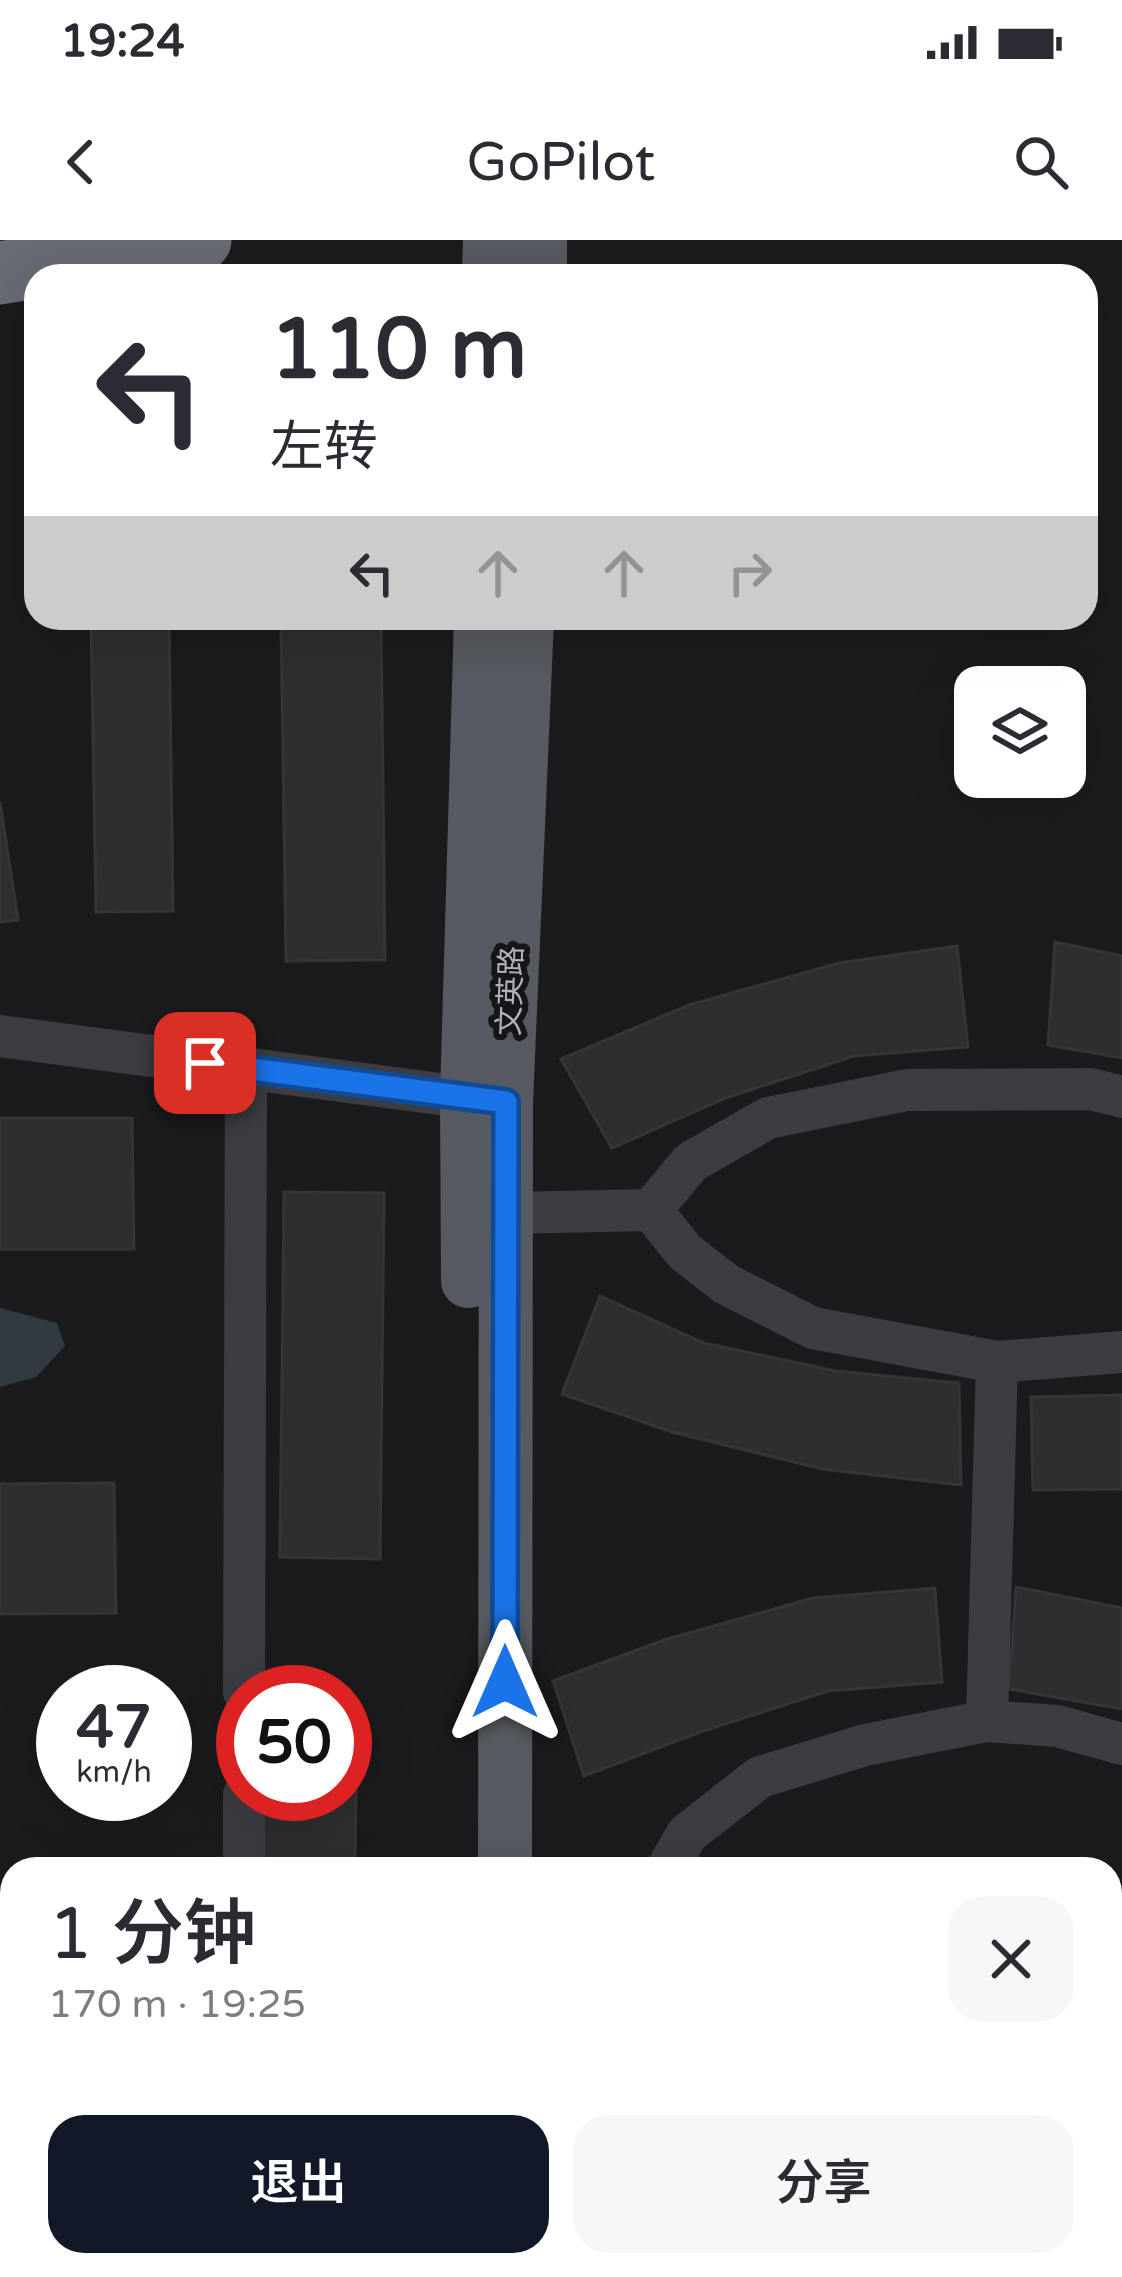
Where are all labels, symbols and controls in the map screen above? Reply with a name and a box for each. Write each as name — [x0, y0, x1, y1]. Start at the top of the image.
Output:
text: 19:24 — [60, 15, 185, 69]
icon: back — [48, 129, 114, 195]
icon: search — [1008, 129, 1074, 195]
text: GoPilot — [467, 130, 655, 195]
text: 110 m — [270, 300, 527, 401]
icon: left — [72, 312, 228, 468]
text: 左转 — [270, 415, 378, 480]
icon: left — [339, 540, 405, 606]
icon: ahead — [465, 540, 531, 606]
icon: ahead — [591, 540, 657, 606]
icon: right — [717, 540, 783, 606]
map controls — [954, 666, 1086, 798]
button: layers — [954, 666, 1086, 798]
street label: 文英路 — [491, 945, 531, 1037]
pin — [154, 1012, 256, 1114]
icon: arrive — [172, 1030, 238, 1096]
position arrow — [442, 1619, 568, 1745]
speed limit sign: 50 — [216, 1665, 372, 1821]
text: 47 — [76, 1692, 152, 1764]
text: km/h — [76, 1754, 152, 1791]
text: 1 分钟 — [48, 1892, 256, 1979]
button: close — [948, 1896, 1074, 2022]
text: 170 m · 19:25 — [48, 1981, 306, 2028]
button: 退出 — [48, 2115, 549, 2253]
button: 分享 — [573, 2115, 1074, 2253]

